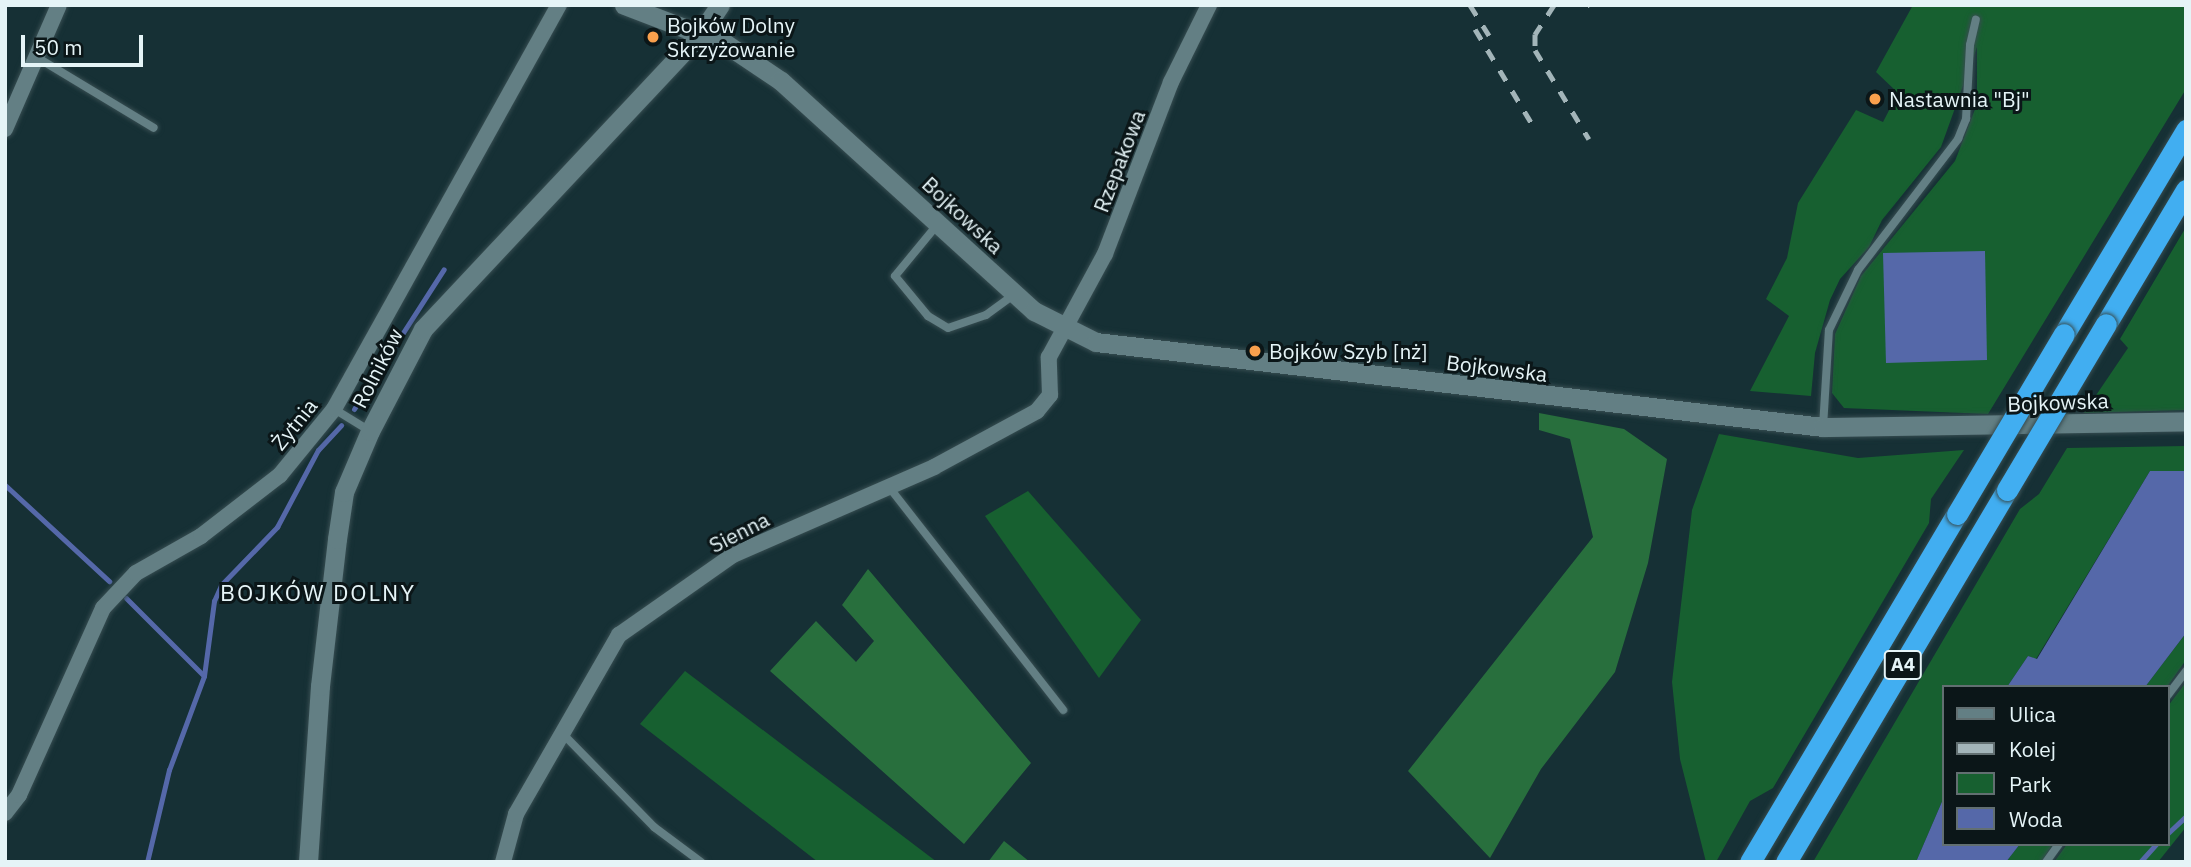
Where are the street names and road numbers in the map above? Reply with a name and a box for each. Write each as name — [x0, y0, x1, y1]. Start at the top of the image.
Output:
street label: Rzepakowa — [1088, 106, 1150, 216]
street label: Bojkowska — [917, 171, 1009, 259]
street label: Rolników — [346, 324, 408, 412]
street label: Bojkowska — [1445, 349, 1549, 387]
street label: Bojkowska — [2007, 388, 2109, 416]
street label: Żytnia — [266, 393, 322, 455]
street label: Sienna — [705, 506, 773, 558]
road number: A4 — [1884, 650, 1922, 680]

